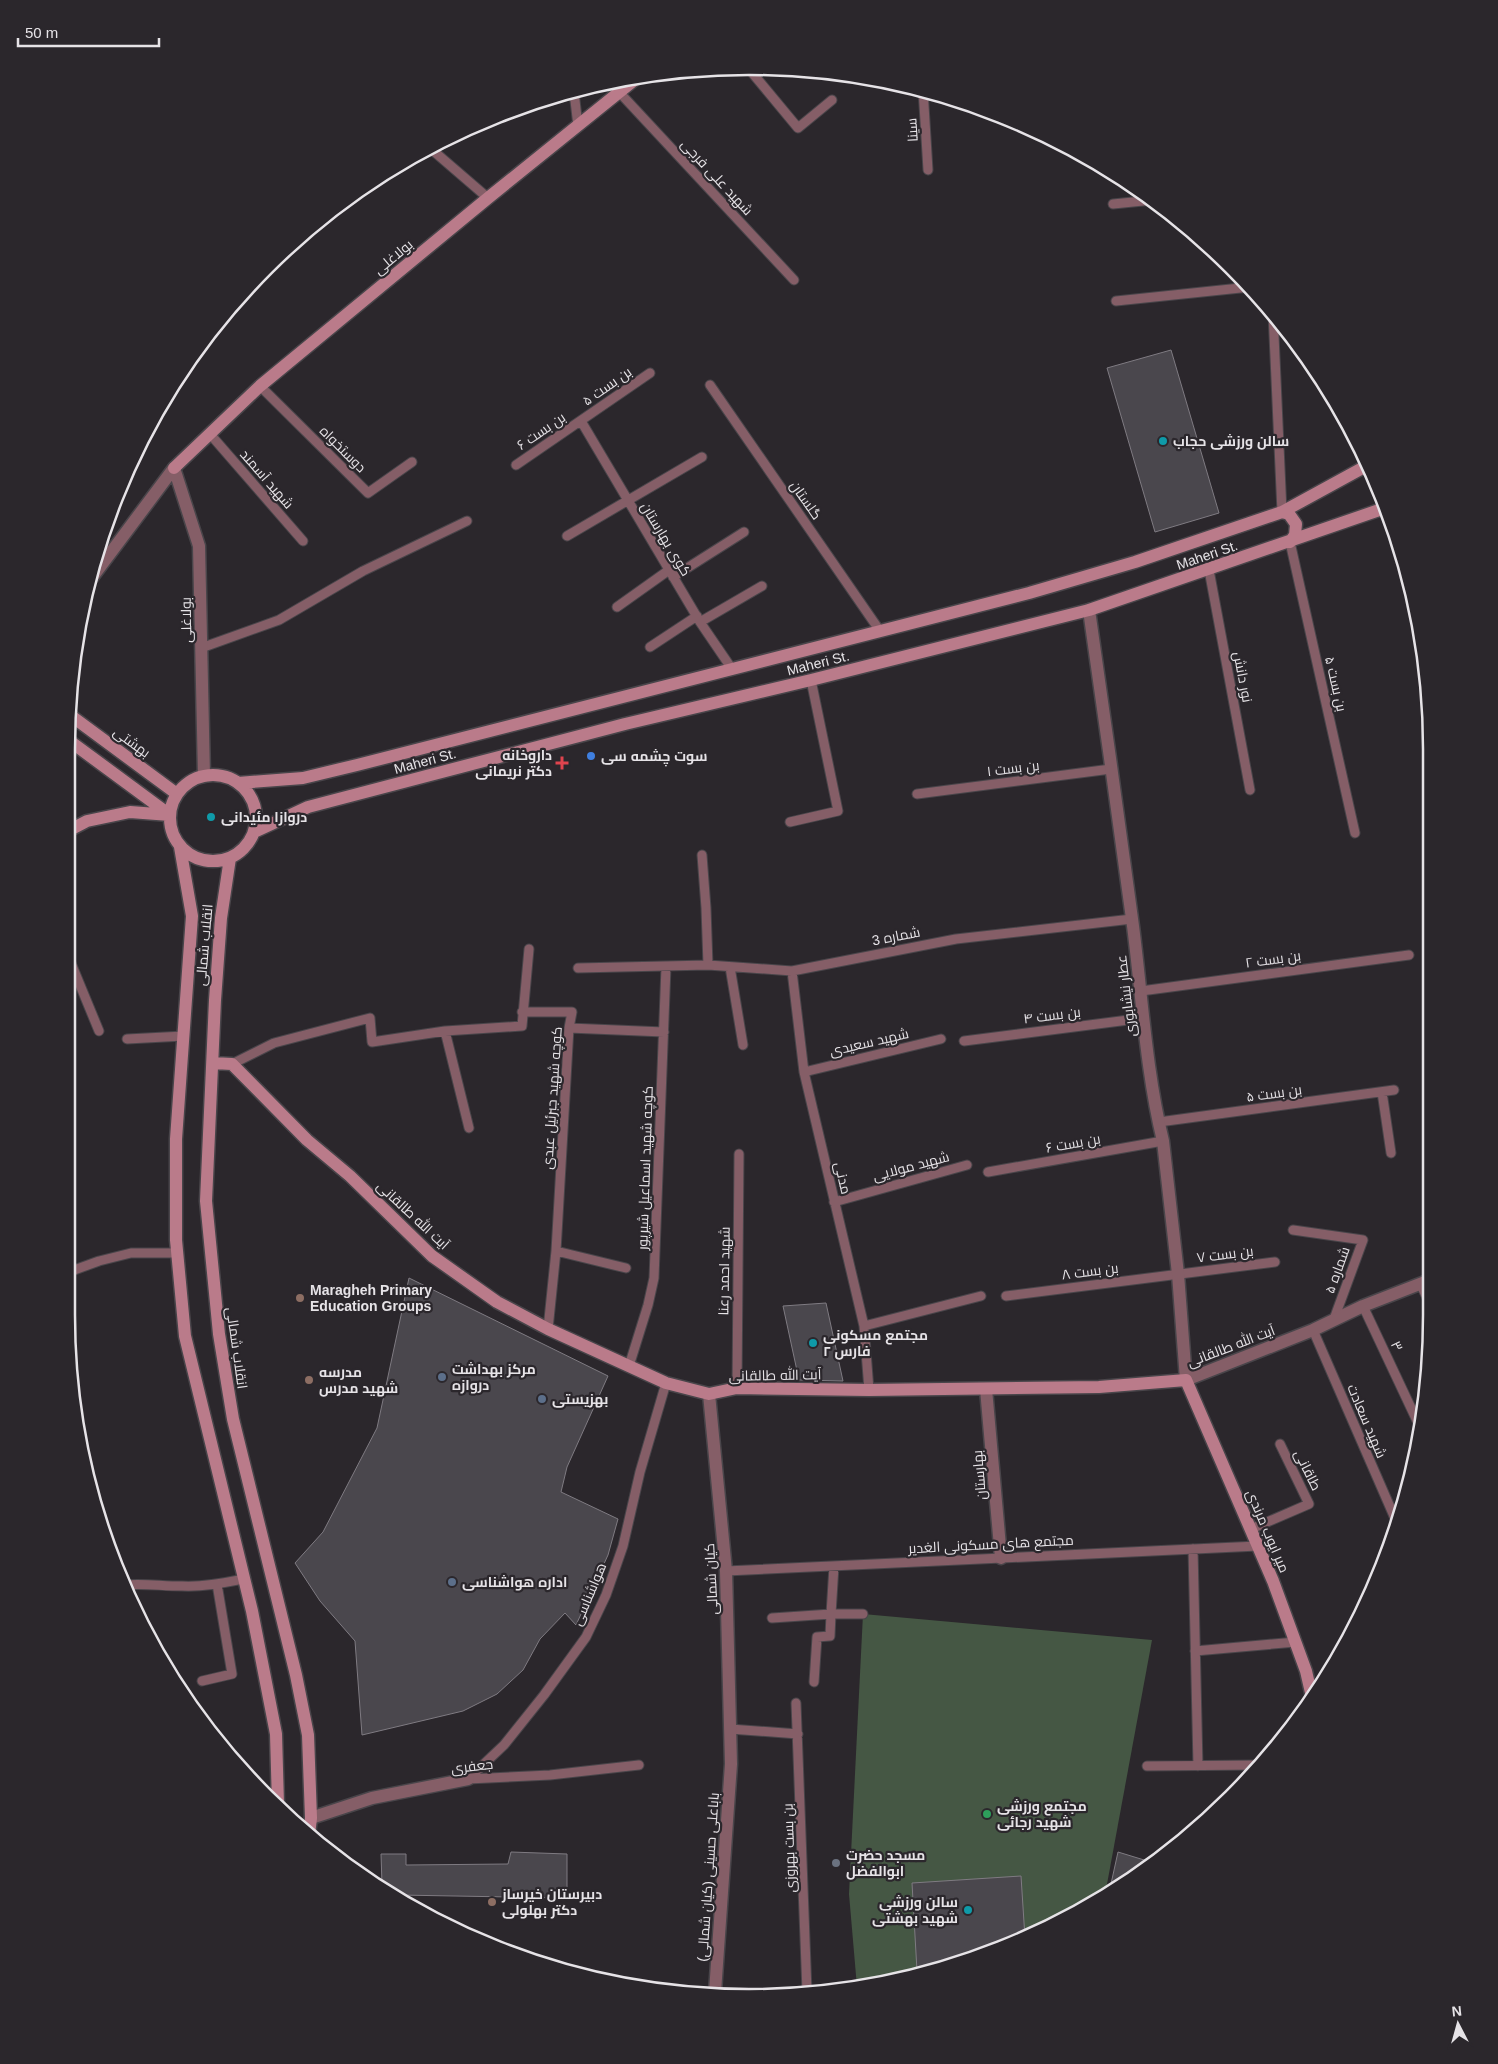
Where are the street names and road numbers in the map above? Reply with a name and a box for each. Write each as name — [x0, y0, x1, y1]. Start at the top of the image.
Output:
street label: سینا — [903, 117, 921, 143]
street label: شهید علی فرجی — [678, 136, 756, 218]
street label: بولاغلی — [370, 236, 416, 278]
street label: بن بست ۵ — [579, 363, 635, 409]
street label: بن بست ۶ — [514, 409, 568, 453]
street label: دوستخواه — [317, 423, 369, 475]
street label: شهید آسمند — [237, 446, 297, 512]
street label: گلستان — [787, 478, 825, 522]
street label: کوی بهارستان — [638, 499, 694, 579]
street label: Maheri St. — [1174, 537, 1240, 573]
street label: بولاغلی — [178, 597, 194, 643]
street label: Maheri St. — [785, 648, 851, 678]
street label: نور دانش — [1230, 650, 1256, 704]
street label: بن بست ۵ — [1322, 655, 1350, 713]
street label: بهشتی — [111, 723, 153, 761]
street label: Maheri St. — [392, 745, 458, 777]
street label: بن بست ۱ — [986, 757, 1040, 779]
street label: انقلاب شمالی — [192, 903, 216, 987]
street label: شماره 3 — [871, 924, 921, 948]
street label: بن بست ۲ — [1244, 947, 1302, 971]
street label: عطار نیشابوری — [1113, 954, 1139, 1038]
street label: بن بست ۴ — [1022, 1004, 1082, 1026]
street label: شهید سعیدی — [828, 1025, 910, 1059]
street label: کوچه شهید جبرئیل عبدی — [539, 1026, 567, 1170]
street label: بن بست ۵ — [1245, 1081, 1303, 1105]
street label: کوچه شهید اسماعیل شیرپور — [634, 1086, 658, 1252]
street label: بن بست ۶ — [1044, 1130, 1102, 1156]
street label: شهید مولایی — [871, 1148, 951, 1184]
street label: مدنی — [832, 1160, 854, 1196]
street label: آیت الله طالقانی — [374, 1177, 453, 1253]
street label: شهید احمد رعنا — [715, 1226, 733, 1316]
street label: بن بست ۷ — [1196, 1243, 1254, 1265]
street label: شماره ۵ — [1321, 1244, 1353, 1296]
street label: بن بست ۸ — [1061, 1260, 1119, 1282]
street label: انقلاب شمالی — [223, 1306, 251, 1390]
street label: آیت الله طالقانی — [1184, 1321, 1277, 1370]
street label: ۳ — [1388, 1338, 1406, 1354]
street label: آیت الله طالقانی — [728, 1365, 822, 1384]
street label: شهید سعادت — [1344, 1382, 1390, 1460]
street label: طاقانی — [1291, 1447, 1325, 1493]
street label: بهارستان — [969, 1449, 989, 1501]
street label: میر ایوب مرندی — [1243, 1487, 1293, 1575]
street label: مجتمع های مسکونی الغدیر — [907, 1532, 1074, 1557]
street label: کیان شمالی — [701, 1543, 721, 1615]
street label: هواشناسی — [569, 1560, 609, 1628]
street label: جعفری — [450, 1756, 494, 1776]
street label: باباعلی حسینی (کیان شمالی) — [694, 1792, 722, 1962]
street label: بن بست بهروزی — [779, 1803, 799, 1893]

